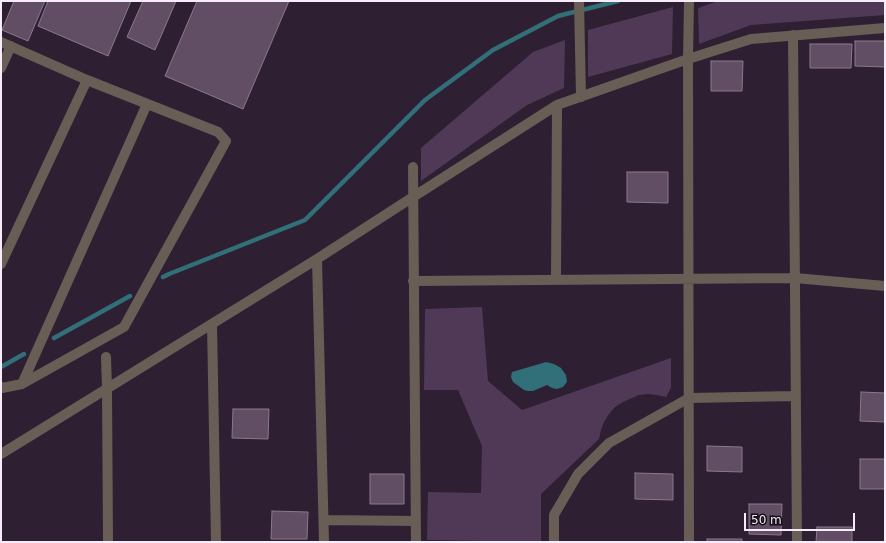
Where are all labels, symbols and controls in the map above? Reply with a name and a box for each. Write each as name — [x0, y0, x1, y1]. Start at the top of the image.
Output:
scale bar — [746, 505, 857, 531]
text: 50 m — [751, 513, 782, 527]

